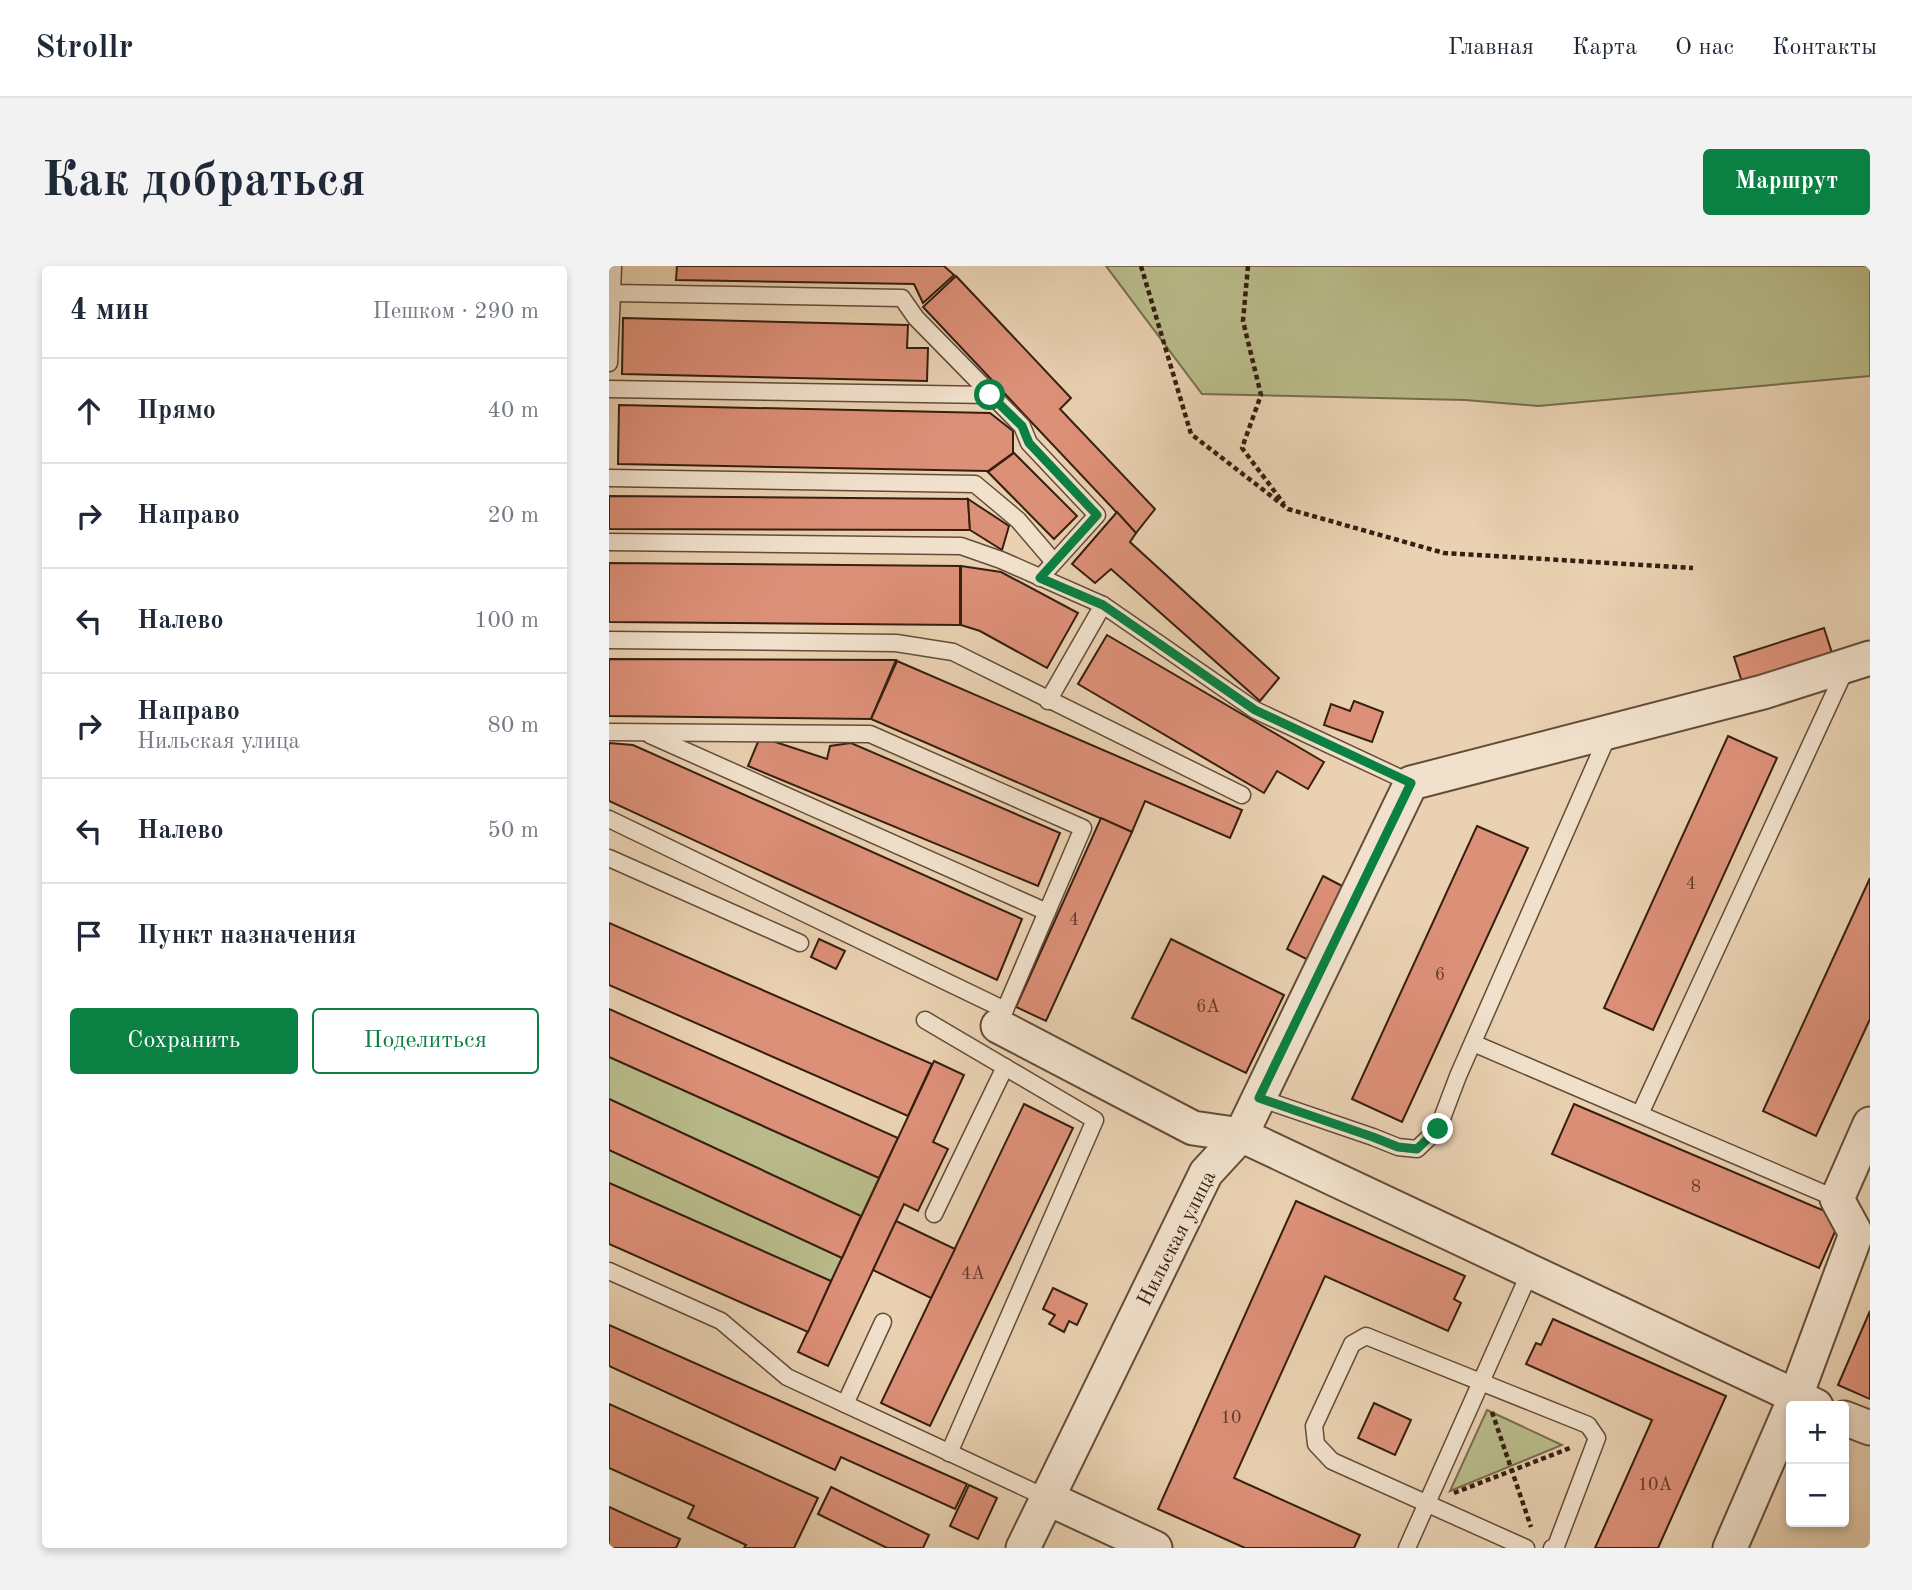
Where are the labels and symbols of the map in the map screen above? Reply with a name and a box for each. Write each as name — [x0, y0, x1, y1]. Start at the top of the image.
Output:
route start — [974, 379, 1005, 410]
house number: 4 — [1686, 875, 1696, 893]
house number: 4 — [1069, 911, 1079, 929]
house number: 6 — [1435, 966, 1445, 984]
house number: 6А — [1196, 998, 1220, 1016]
route end — [1422, 1113, 1453, 1144]
street label: Нильская улица — [1134, 1168, 1220, 1310]
house number: 8 — [1691, 1178, 1701, 1196]
house number: 4А — [961, 1265, 985, 1283]
house number: 10 — [1221, 1409, 1241, 1427]
house number: 10А — [1638, 1476, 1673, 1494]

